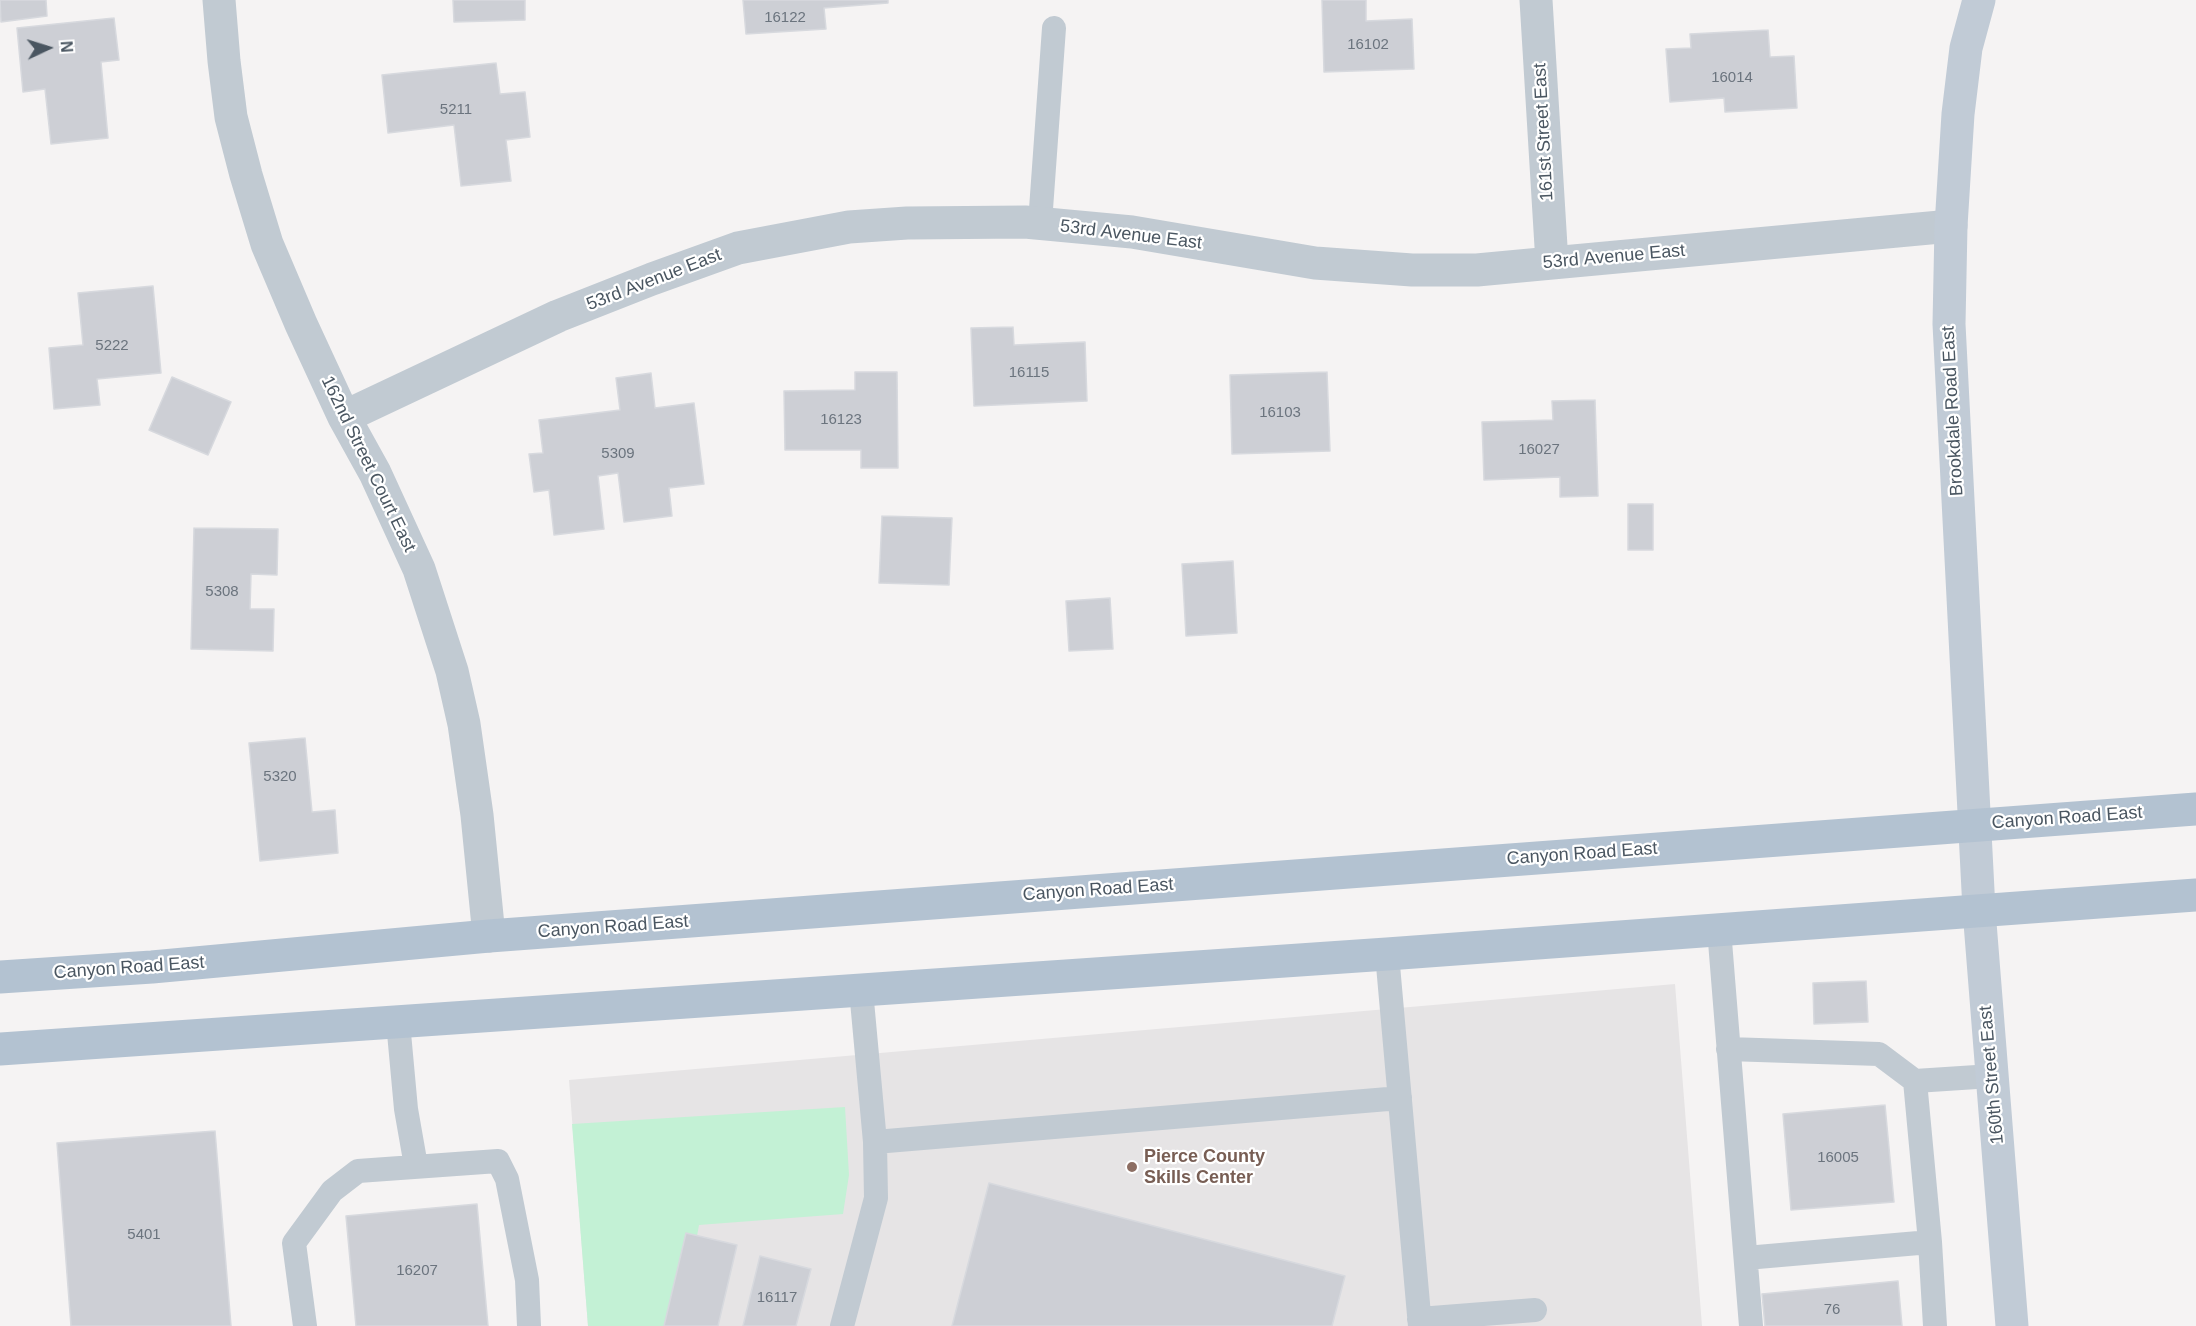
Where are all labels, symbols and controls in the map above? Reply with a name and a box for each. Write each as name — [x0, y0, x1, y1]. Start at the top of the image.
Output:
house number: 16122 — [764, 9, 806, 27]
north arrow — [18, 18, 78, 78]
house number: 16102 — [1347, 36, 1389, 54]
text: N — [58, 40, 75, 53]
street label: 161st Street East — [1530, 62, 1558, 202]
house number: 16014 — [1711, 69, 1753, 87]
house number: 5211 — [440, 101, 472, 119]
street label: 53rd Avenue East — [1059, 216, 1203, 254]
street label: 53rd Avenue East — [1542, 240, 1686, 274]
street label: 53rd Avenue East — [583, 244, 725, 316]
street label: Brookdale Road East — [1938, 325, 1968, 497]
house number: 5222 — [95, 337, 129, 355]
house number: 16115 — [1009, 364, 1049, 382]
street label: 162nd Street Court East — [316, 372, 420, 556]
house number: 16103 — [1259, 404, 1301, 422]
house number: 16123 — [820, 411, 862, 429]
house number: 16027 — [1518, 441, 1560, 459]
house number: 5309 — [601, 445, 635, 463]
house number: 5308 — [205, 583, 239, 601]
house number: 5320 — [263, 768, 297, 786]
street label: Canyon Road East — [1991, 802, 2143, 834]
street label: Canyon Road East — [1506, 838, 1658, 870]
street label: Canyon Road East — [1022, 874, 1174, 906]
street label: Canyon Road East — [537, 911, 689, 943]
street label: Canyon Road East — [53, 952, 205, 984]
street label: 160th Street East — [1975, 1005, 2009, 1145]
place label: Pierce County Skills Center — [1144, 1146, 1265, 1188]
house number: 16005 — [1817, 1149, 1859, 1167]
marker: Pierce County Skills Center — [1125, 1160, 1139, 1174]
house number: 5401 — [127, 1226, 161, 1244]
house number: 16207 — [396, 1262, 438, 1280]
house number: 16117 — [757, 1289, 797, 1307]
house number: 76 — [1824, 1301, 1840, 1319]

